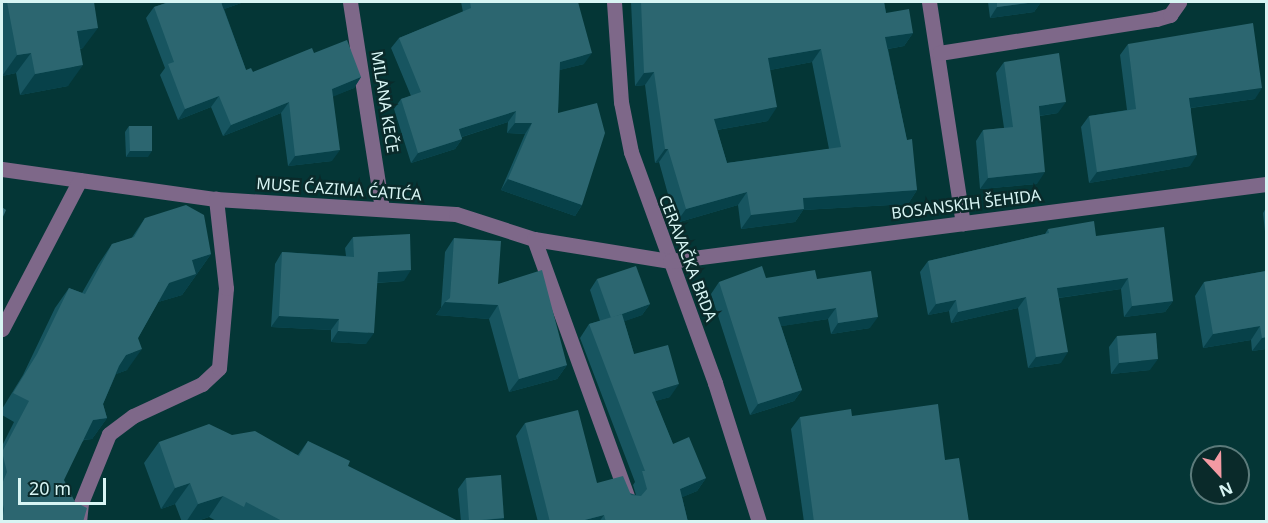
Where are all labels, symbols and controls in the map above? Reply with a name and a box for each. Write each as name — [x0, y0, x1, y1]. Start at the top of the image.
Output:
street label: MILANA KEČE — [367, 50, 403, 154]
street label: MUSE ĆAZIMA ĆATIĆA — [256, 174, 422, 204]
street label: BOSANSKIH ŠEHIDA — [890, 185, 1042, 223]
street label: CERAVAČKA BRDA — [655, 192, 721, 324]
north arrow — [1190, 445, 1250, 505]
scale bar — [21, 466, 110, 504]
text: 20 m — [29, 476, 71, 500]
text: N — [1216, 477, 1236, 502]

